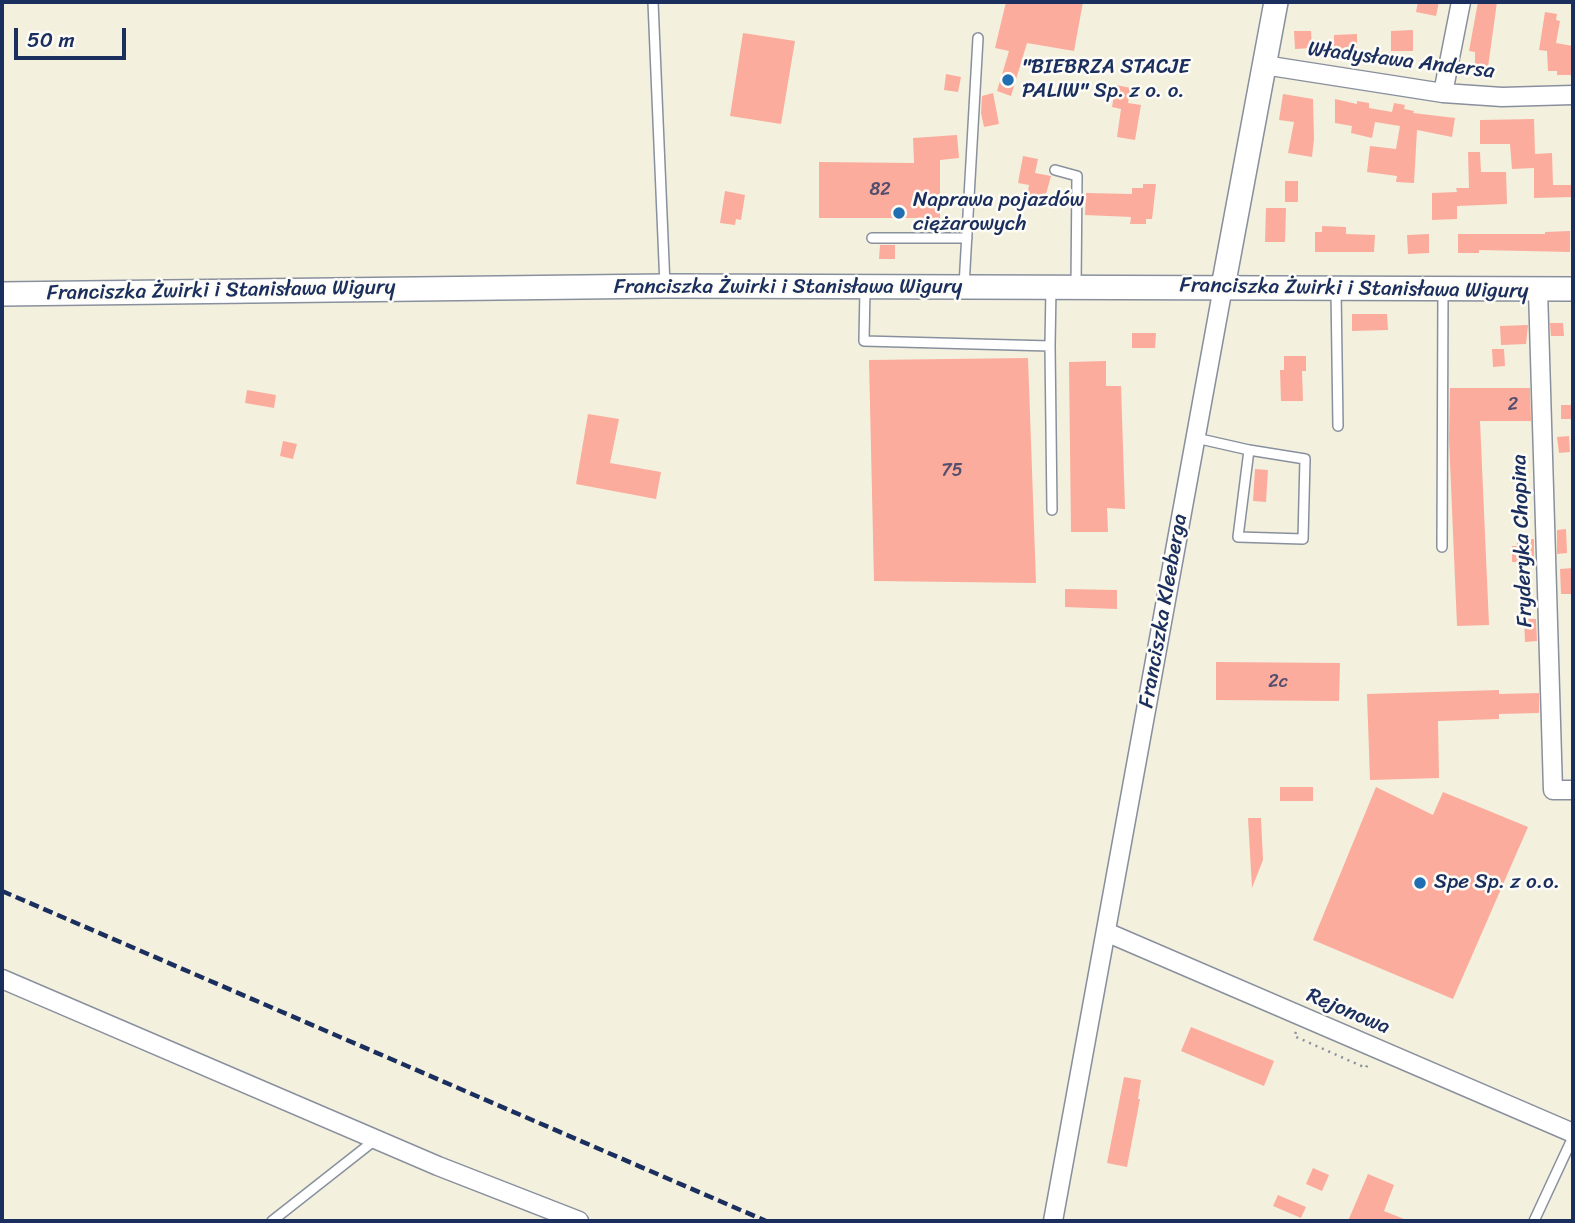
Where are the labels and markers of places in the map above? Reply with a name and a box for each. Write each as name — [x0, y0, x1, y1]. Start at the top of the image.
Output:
place label: "BIEBRZA STACJE PALIW" Sp. z o. o. — [1022, 55, 1190, 105]
marker: "BIEBRZA STACJE PALIW" Sp. z o. o. — [1000, 72, 1016, 88]
place label: Naprawa pojazdów ciężarowych — [913, 188, 1084, 238]
marker: Naprawa pojazdów ciężarowych — [891, 205, 907, 221]
place label: Spe Sp. z o.o. — [1434, 870, 1560, 896]
marker: Spe Sp. z o.o. — [1412, 875, 1428, 891]

